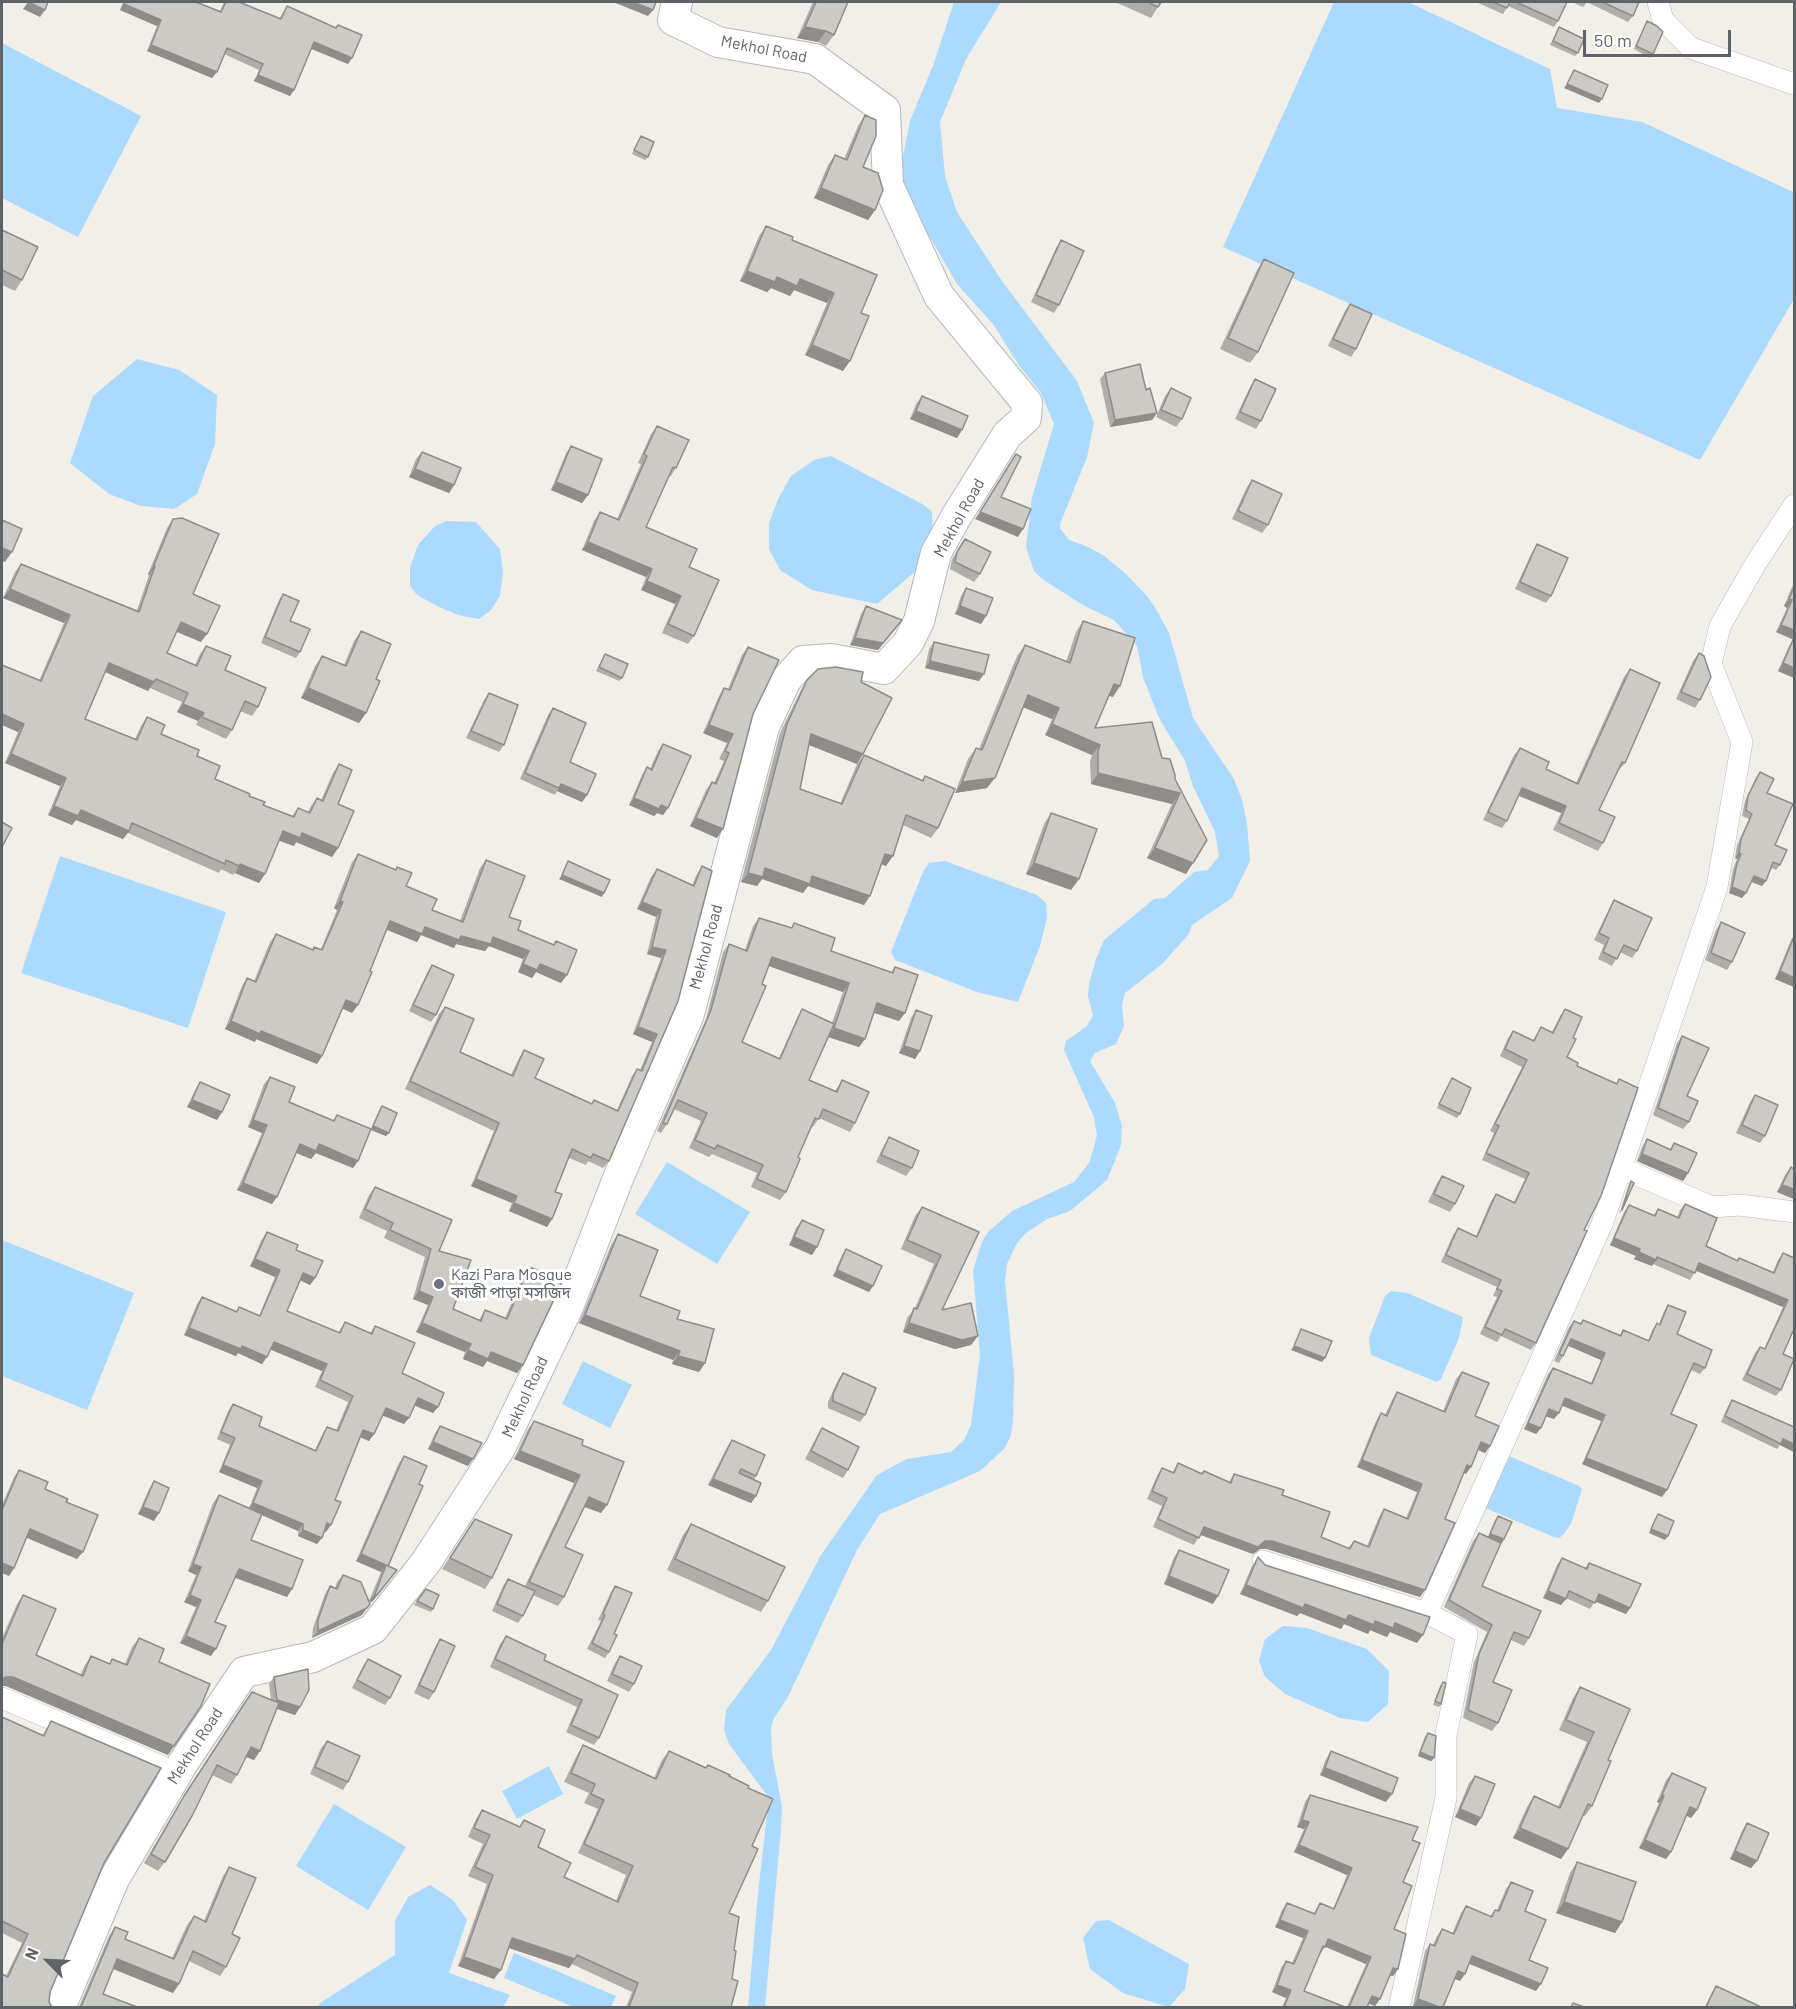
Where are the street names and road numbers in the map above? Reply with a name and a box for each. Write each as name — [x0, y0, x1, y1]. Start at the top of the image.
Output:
street label: Mekhol Road — [719, 31, 809, 67]
street label: Mekhol Road — [929, 475, 989, 561]
street label: Mekhol Road — [685, 902, 727, 992]
street label: Mekhol Road — [498, 1353, 552, 1441]
street label: Mekhol Road — [163, 1704, 227, 1788]

